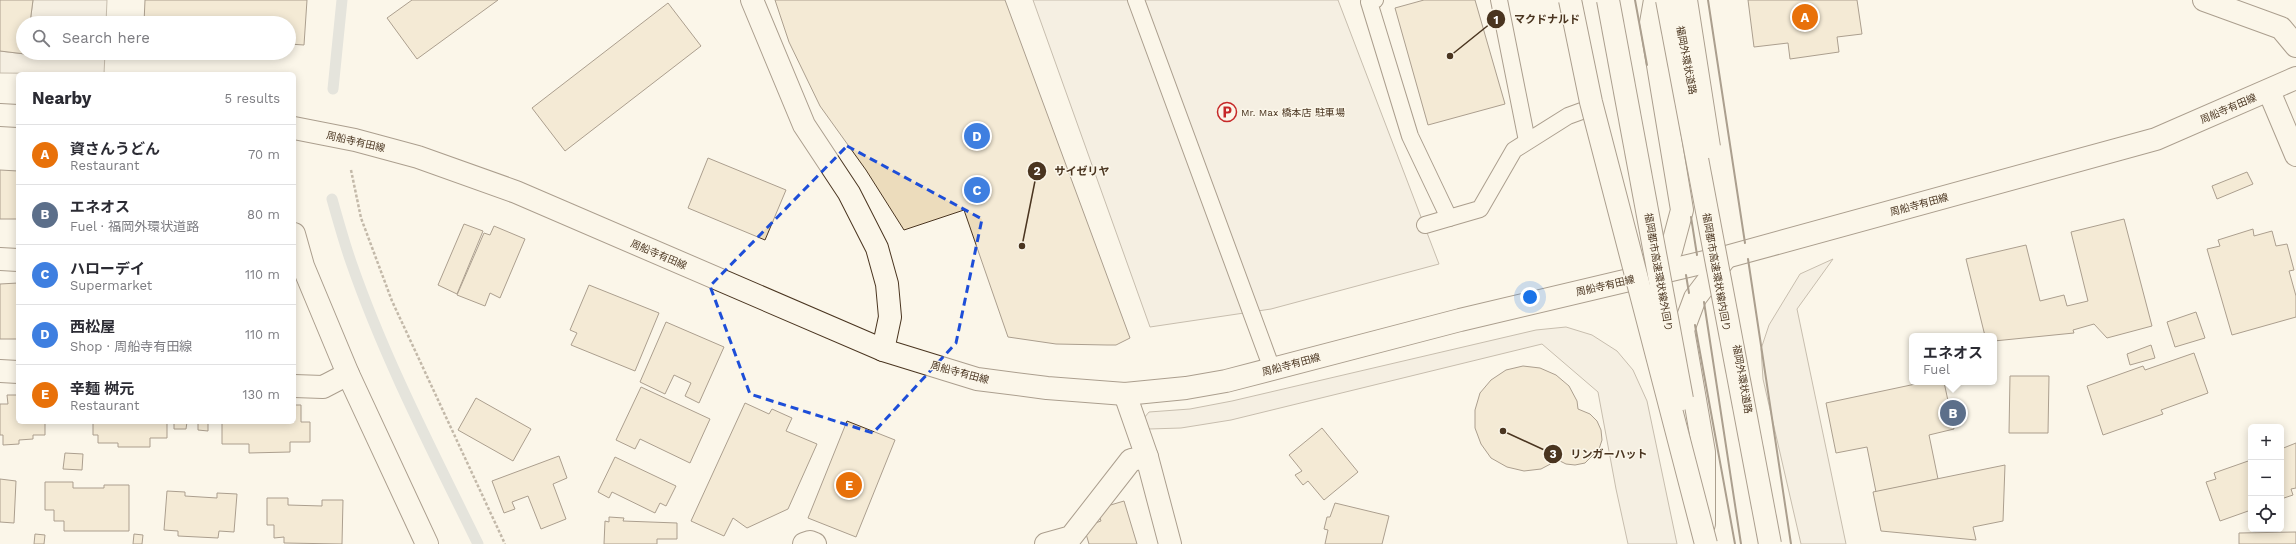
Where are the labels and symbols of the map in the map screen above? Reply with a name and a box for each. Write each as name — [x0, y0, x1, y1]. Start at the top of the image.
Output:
pin: A — [1792, 2, 1818, 32]
callout: マクドナルド — [1486, 8, 1588, 31]
text: 1 — [1493, 13, 1499, 27]
text: マクドナルド — [1514, 13, 1580, 26]
street label: 福岡外環状道路 — [1674, 25, 1699, 96]
street label: 周船寺有田線 — [2198, 92, 2258, 125]
parking icon: Mr. Max 橋本店 駐車場 — [1216, 101, 1238, 123]
place label: Mr. Max 橋本店 駐車場 — [1241, 107, 1345, 118]
pin: D — [964, 121, 990, 151]
street label: 周船寺有田線 — [325, 129, 386, 154]
callout: サイゼリヤ — [1027, 159, 1118, 182]
text: 2 — [1033, 164, 1041, 178]
text: サイゼリヤ — [1055, 165, 1110, 178]
pin: C — [964, 175, 990, 205]
street label: 周船寺有田線 — [1889, 191, 1950, 218]
street label: 福岡都市高速環状線外回り — [1643, 212, 1674, 332]
street label: 福岡都市高速環状線内回り — [1701, 212, 1732, 332]
street label: 周船寺有田線 — [629, 238, 689, 271]
street label: 周船寺有田線 — [1575, 273, 1636, 298]
your location — [1520, 287, 1540, 307]
street label: 福岡外環状道路 — [1731, 344, 1754, 415]
street label: 周船寺有田線 — [1261, 351, 1322, 378]
street label: 周船寺有田線 — [929, 359, 990, 386]
pin: B — [1940, 398, 1966, 428]
callout: リンガーハット — [1543, 443, 1656, 466]
text: 3 — [1549, 447, 1557, 461]
text: リンガーハット — [1571, 448, 1647, 461]
pin: E — [836, 470, 862, 500]

